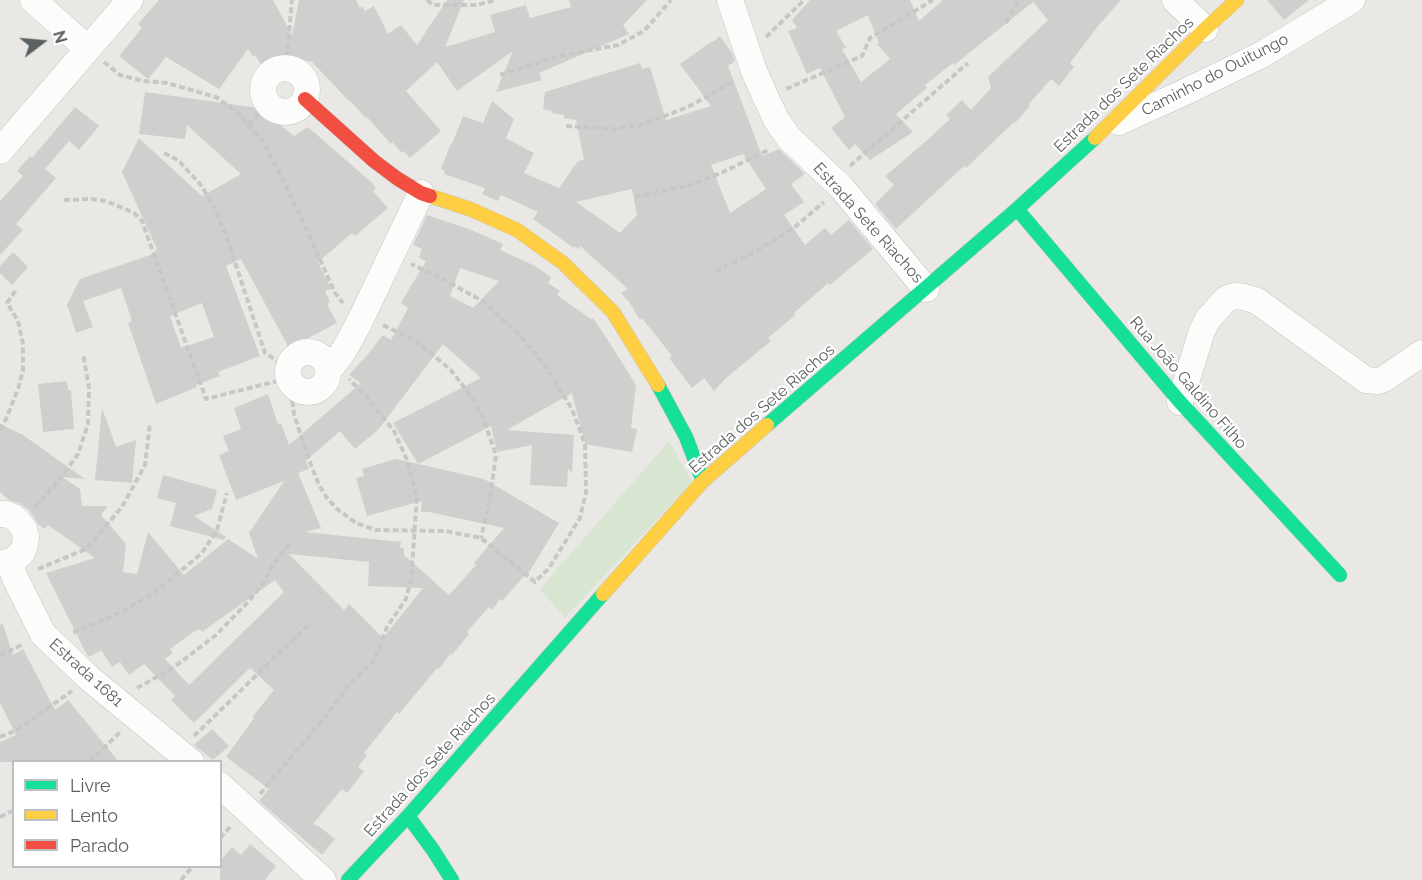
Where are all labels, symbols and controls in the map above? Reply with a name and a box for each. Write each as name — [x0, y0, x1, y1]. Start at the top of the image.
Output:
north arrow — [12, 12, 72, 72]
street label: Estrada dos Sete Riachos — [1050, 13, 1198, 157]
text: N — [49, 28, 71, 45]
street label: Caminho do Ouitungo — [1138, 30, 1292, 120]
street label: Estrada Sete Riachos — [809, 159, 927, 287]
street label: Rua João Galdino Filho — [1125, 313, 1251, 453]
street label: Estrada dos Sete Riachos — [685, 340, 839, 478]
street label: Estrada 1681 — [45, 635, 127, 711]
street label: Estrada dos Sete Riachos — [360, 689, 500, 841]
legend — [12, 760, 222, 868]
text: Livre — [70, 775, 111, 796]
text: Lento — [70, 805, 118, 826]
text: Parado — [70, 835, 129, 856]

